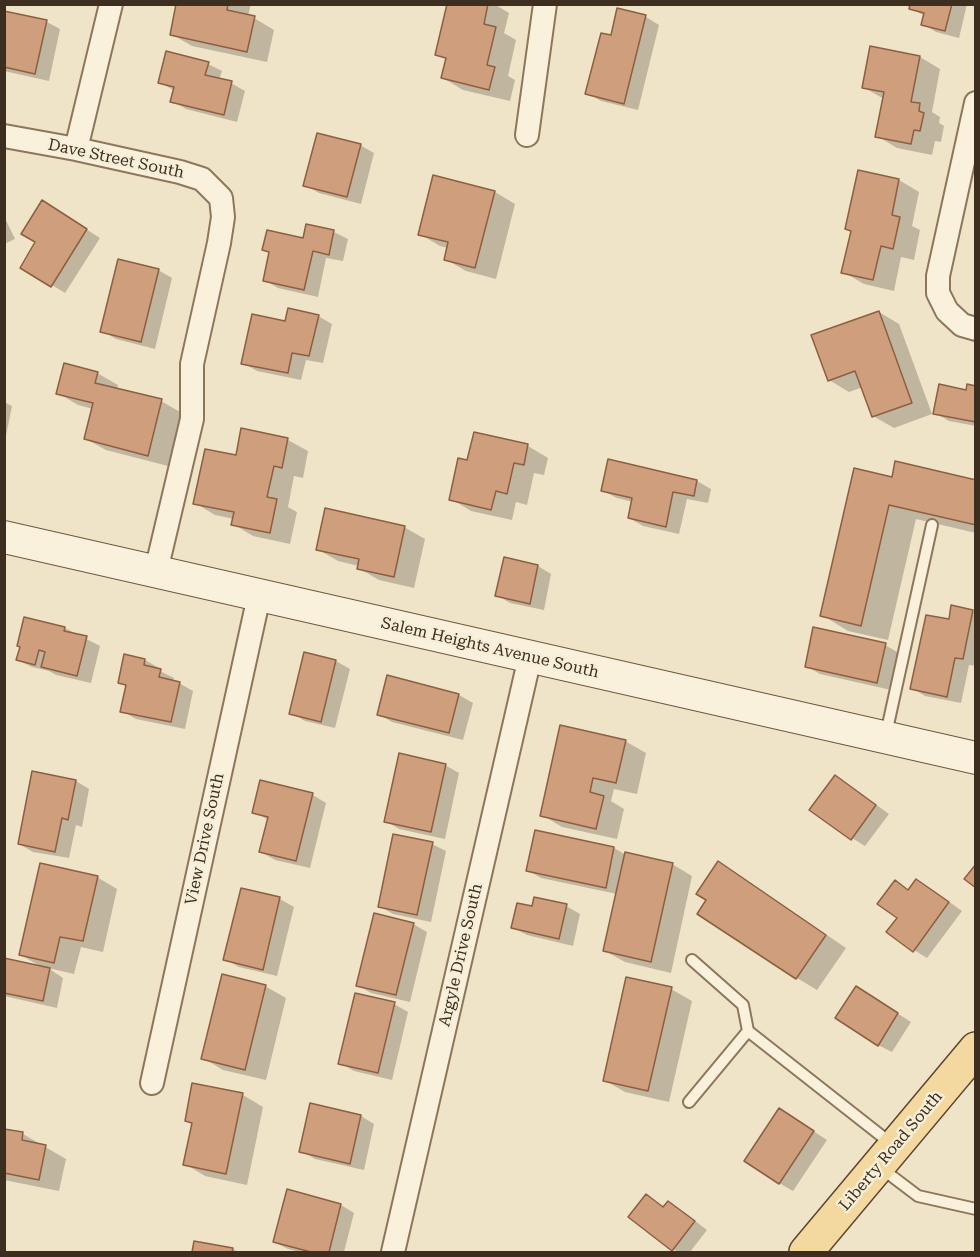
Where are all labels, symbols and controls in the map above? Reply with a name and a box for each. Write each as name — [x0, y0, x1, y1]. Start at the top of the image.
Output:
street label: Dave Street South — [46, 135, 186, 183]
street label: Salem Heights Avenue South — [379, 614, 601, 682]
street label: View Drive South — [182, 771, 228, 907]
street label: Argyle Drive South — [435, 882, 487, 1028]
street label: Liberty Road South — [835, 1087, 947, 1215]

